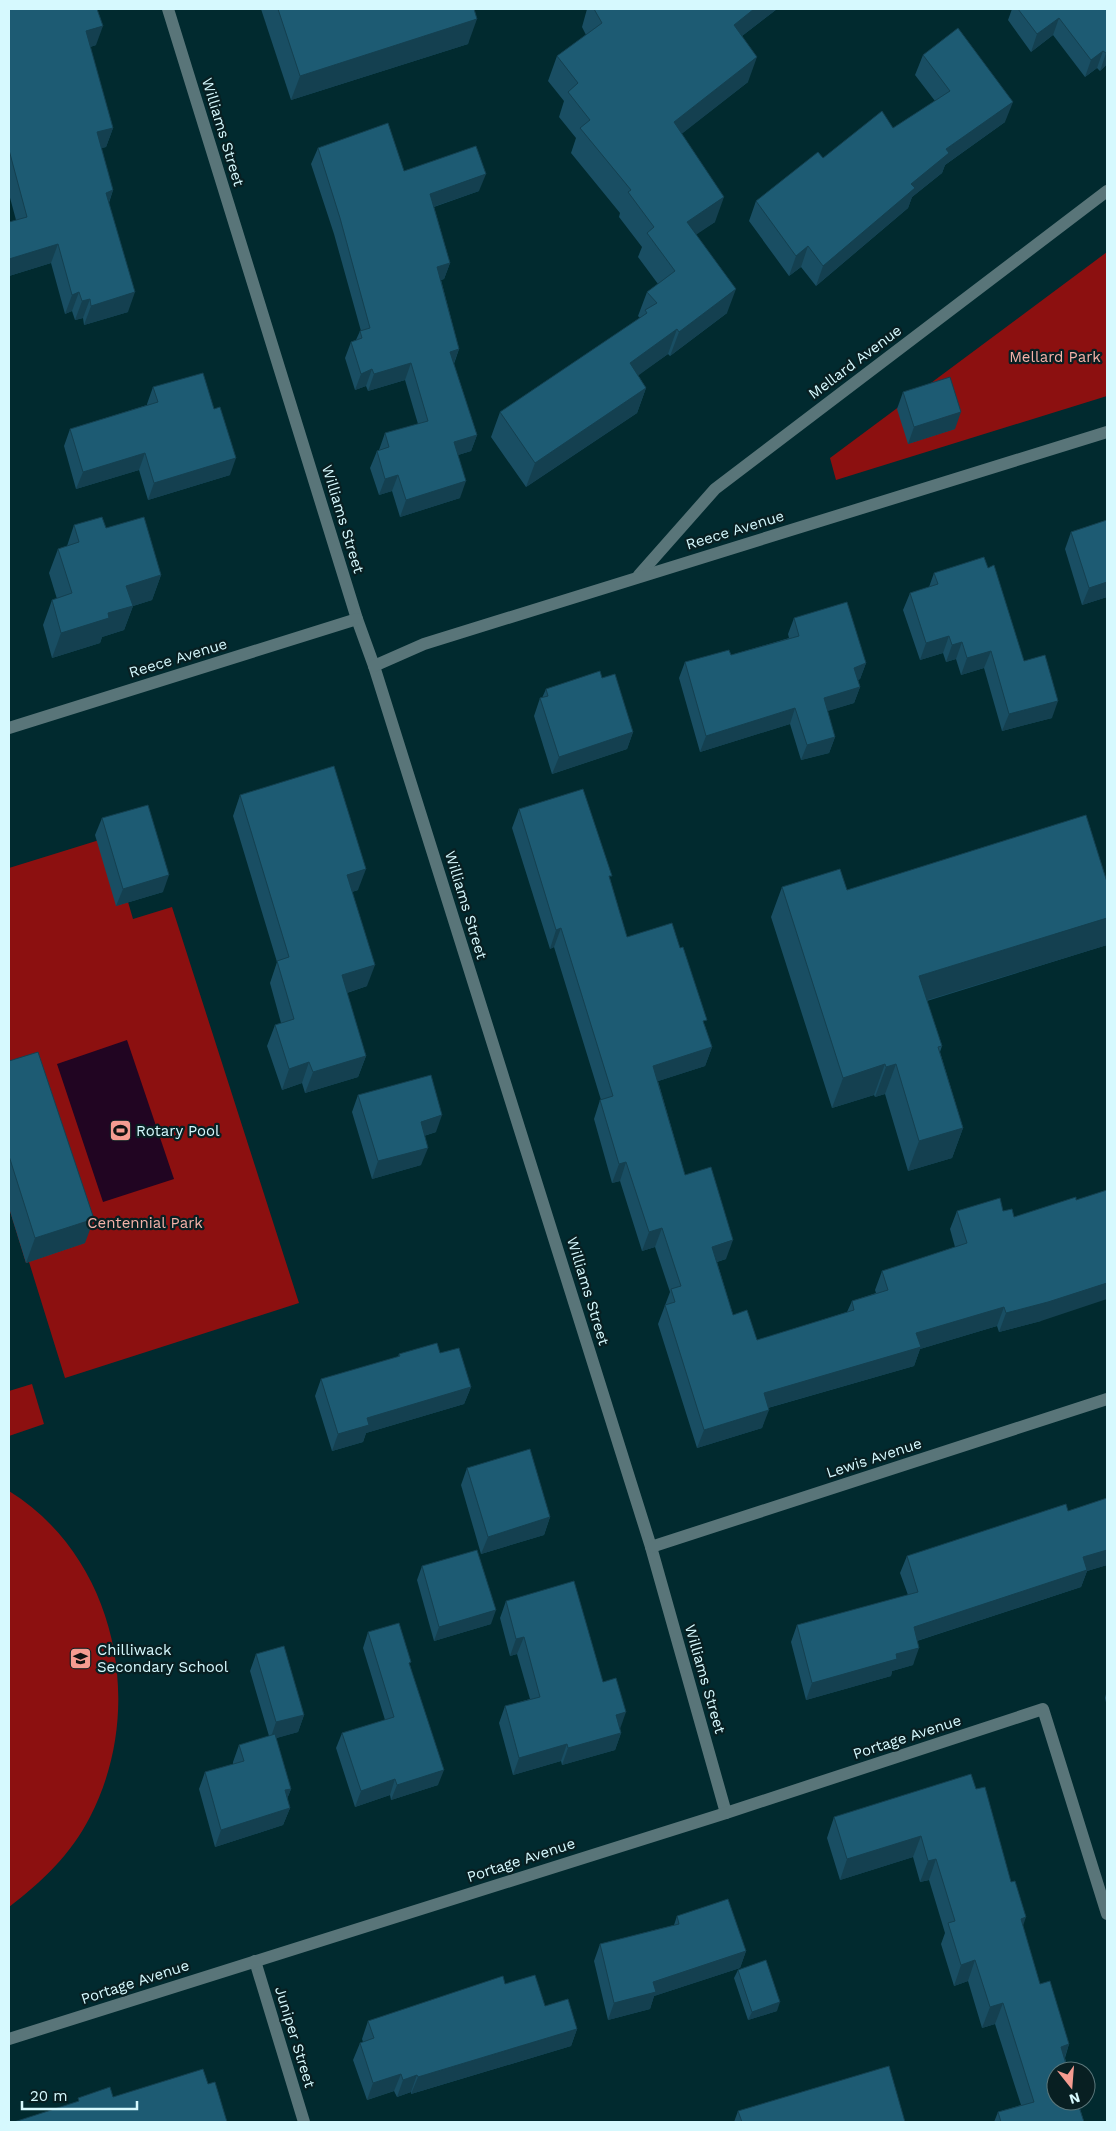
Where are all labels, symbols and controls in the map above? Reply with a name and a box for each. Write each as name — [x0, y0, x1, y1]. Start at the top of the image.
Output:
street label: Williams Street — [198, 76, 248, 189]
street label: Mellard Avenue — [805, 321, 905, 403]
park label: Mellard Park — [1009, 348, 1101, 366]
street label: Williams Street — [318, 463, 368, 576]
street label: Reece Avenue — [684, 507, 786, 553]
street label: Reece Avenue — [127, 635, 229, 681]
street label: Williams Street — [441, 849, 491, 962]
sports icon: Rotary Pool — [108, 1119, 132, 1143]
place label: Rotary Pool — [136, 1122, 220, 1140]
park label: Centennial Park — [87, 1214, 203, 1232]
street label: Williams Street — [563, 1235, 613, 1348]
street label: Lewis Avenue — [824, 1434, 924, 1482]
street label: Williams Street — [681, 1622, 729, 1736]
place label: Chilliwack Secondary School — [97, 1641, 229, 1676]
school or university icon: Chilliwack Secondary School — [69, 1647, 93, 1671]
street label: Portage Avenue — [851, 1711, 963, 1763]
street label: Portage Avenue — [465, 1834, 577, 1886]
street label: Portage Avenue — [79, 1956, 191, 2008]
street label: Juniper Street — [271, 1984, 319, 2091]
north arrow — [1046, 2061, 1096, 2111]
scale bar — [22, 2078, 138, 2110]
text: 20 m — [30, 2087, 68, 2105]
text: N — [1068, 2089, 1082, 2108]

